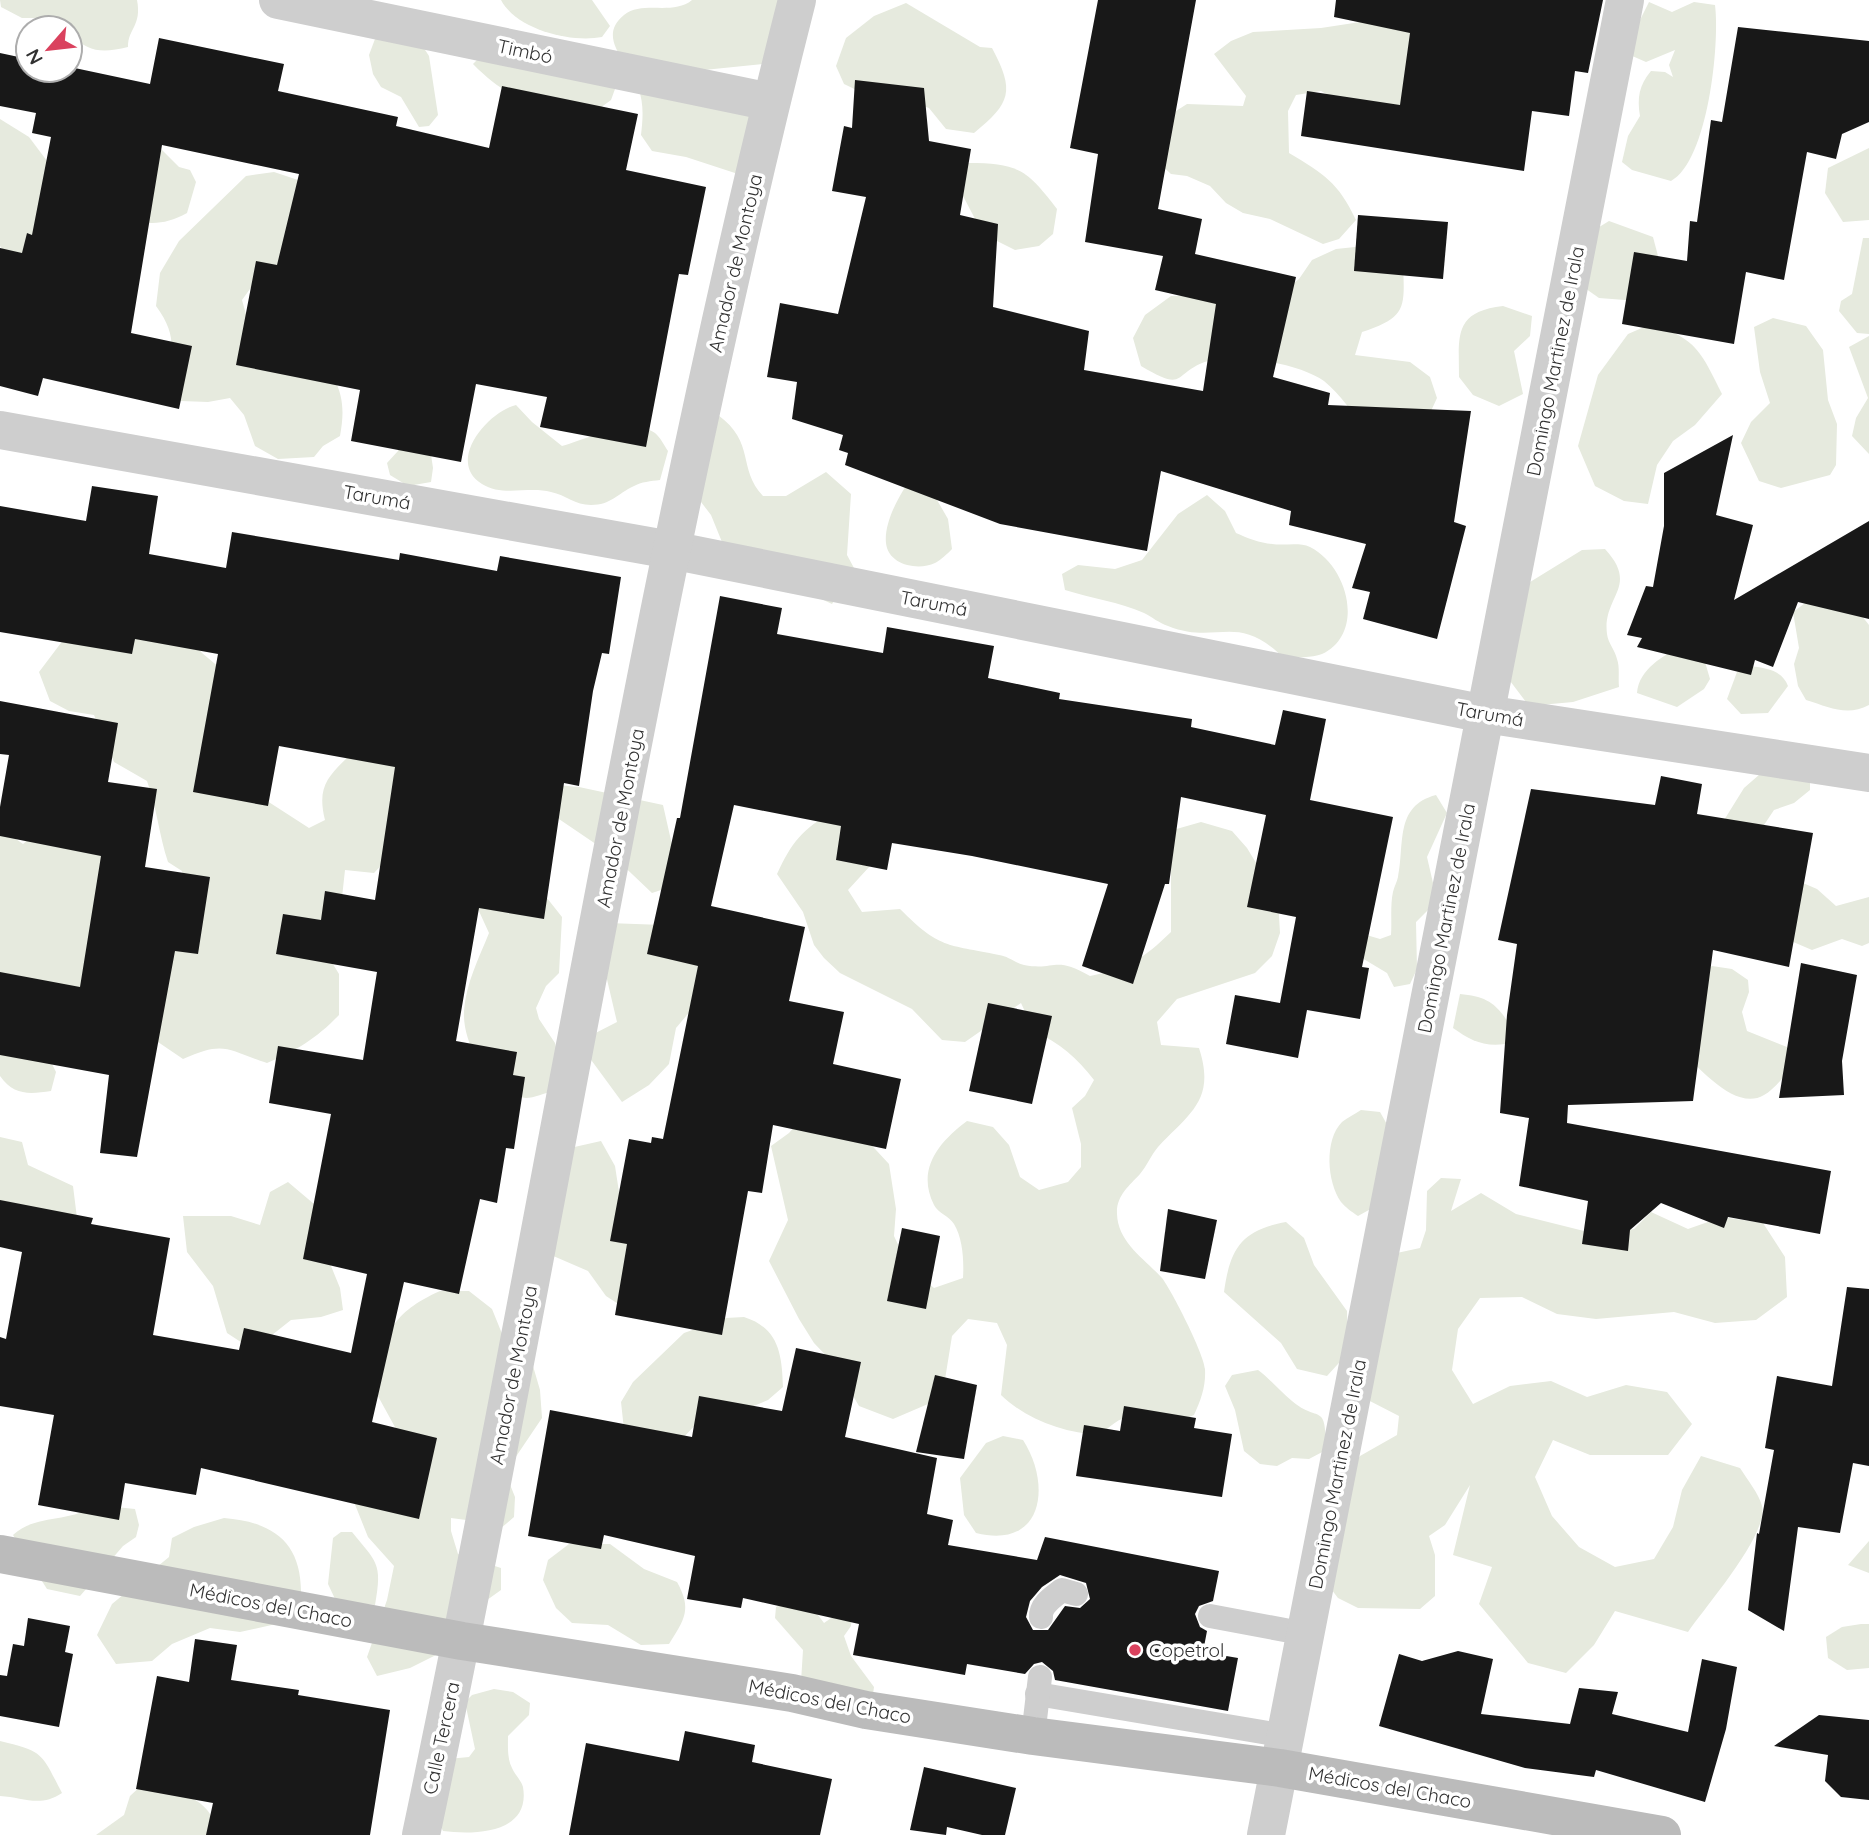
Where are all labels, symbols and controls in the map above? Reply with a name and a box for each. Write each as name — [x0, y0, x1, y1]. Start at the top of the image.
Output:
north arrow — [14, 14, 84, 84]
street label: Timbó — [495, 33, 555, 69]
text: N — [20, 45, 48, 69]
street label: Amador de Montoya — [703, 171, 767, 355]
street label: Domingo Martinez de Irala — [1521, 244, 1589, 478]
street label: Tarumá — [341, 479, 413, 515]
street label: Tarumá — [898, 585, 970, 621]
street label: Tarumá — [1454, 696, 1526, 732]
street label: Amador de Montoya — [591, 726, 649, 910]
street label: Domingo Martinez de Irala — [1412, 801, 1480, 1035]
street label: Amador de Montoya — [484, 1283, 542, 1467]
street label: Domingo Martinez de Irala — [1303, 1357, 1371, 1591]
street label: Médicos del Chaco — [188, 1577, 354, 1633]
place label: Copetrol — [1149, 1638, 1224, 1662]
marker: Copetrol — [1127, 1642, 1143, 1658]
street label: Médicos del Chaco — [747, 1673, 913, 1729]
street label: Calle Tercera — [417, 1680, 465, 1796]
street label: Médicos del Chaco — [1307, 1761, 1473, 1813]

